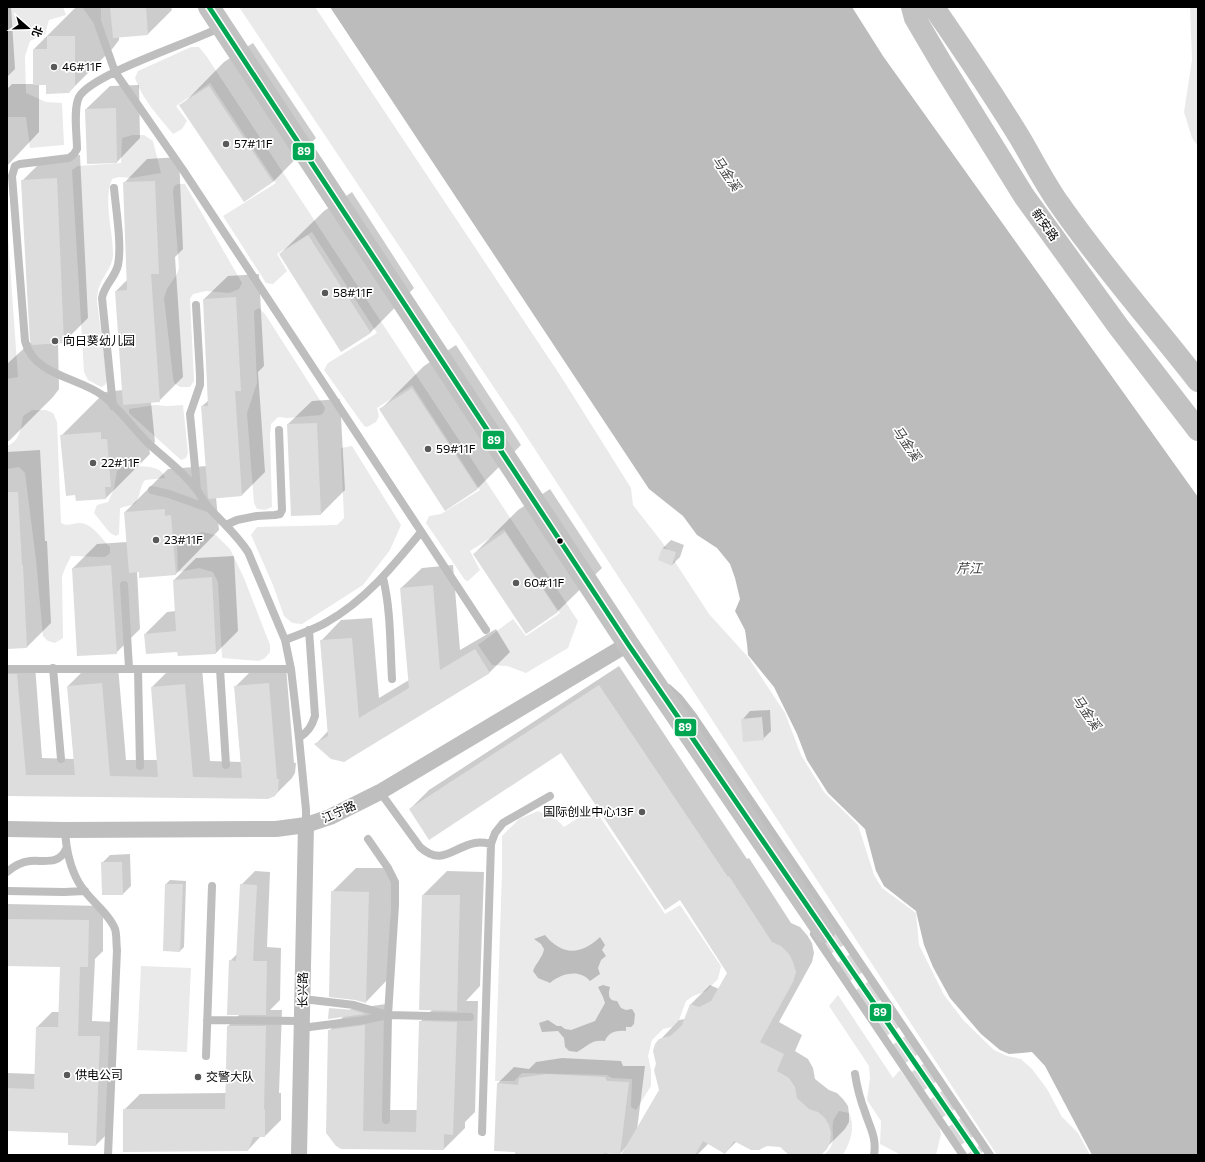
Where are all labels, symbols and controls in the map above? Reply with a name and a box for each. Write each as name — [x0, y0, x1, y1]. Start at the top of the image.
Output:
north arrow — [8, 8, 48, 48]
text: 北 — [30, 24, 46, 39]
place label: 46#11F — [62, 59, 102, 73]
marker: 46#11F — [49, 62, 59, 72]
place label: 57#11F — [234, 136, 273, 150]
marker: 57#11F — [221, 139, 231, 149]
line badge: 89 — [292, 142, 315, 161]
text: 89 — [297, 144, 311, 157]
water label: 马金溪 — [709, 152, 746, 195]
street label: 新安路 — [1030, 206, 1062, 243]
place label: 58#11F — [333, 285, 373, 299]
marker: 58#11F — [320, 288, 330, 298]
place label: 向日葵幼儿园 — [63, 333, 135, 347]
marker: 向日葵幼儿园 — [50, 336, 60, 346]
water label: 马金溪 — [889, 422, 926, 465]
line badge: 89 — [482, 430, 505, 450]
text: 89 — [487, 433, 501, 446]
place label: 59#11F — [436, 441, 476, 455]
marker: 59#11F — [423, 444, 433, 454]
place label: 22#11F — [101, 455, 140, 469]
marker: 22#11F — [88, 458, 98, 468]
place label: 23#11F — [164, 532, 203, 546]
marker: 23#11F — [151, 535, 161, 545]
unlabelled marker — [555, 536, 565, 546]
water label: 芹江 — [956, 560, 984, 576]
place label: 60#11F — [524, 575, 565, 589]
marker: 60#11F — [511, 578, 521, 588]
water label: 马金溪 — [1069, 691, 1106, 734]
line badge: 89 — [674, 718, 697, 737]
text: 89 — [678, 720, 692, 733]
street label: 江宁路 — [319, 797, 358, 825]
place label: 国际创业中心13F — [543, 804, 634, 818]
marker: 国际创业中心13F — [637, 807, 647, 817]
street label: 长兴路 — [295, 972, 309, 1008]
line badge: 89 — [869, 1003, 892, 1022]
text: 89 — [873, 1005, 887, 1018]
place label: 供电公司 — [75, 1067, 123, 1081]
place label: 交警大队 — [206, 1069, 254, 1083]
marker: 供电公司 — [62, 1070, 72, 1080]
marker: 交警大队 — [193, 1072, 203, 1082]

